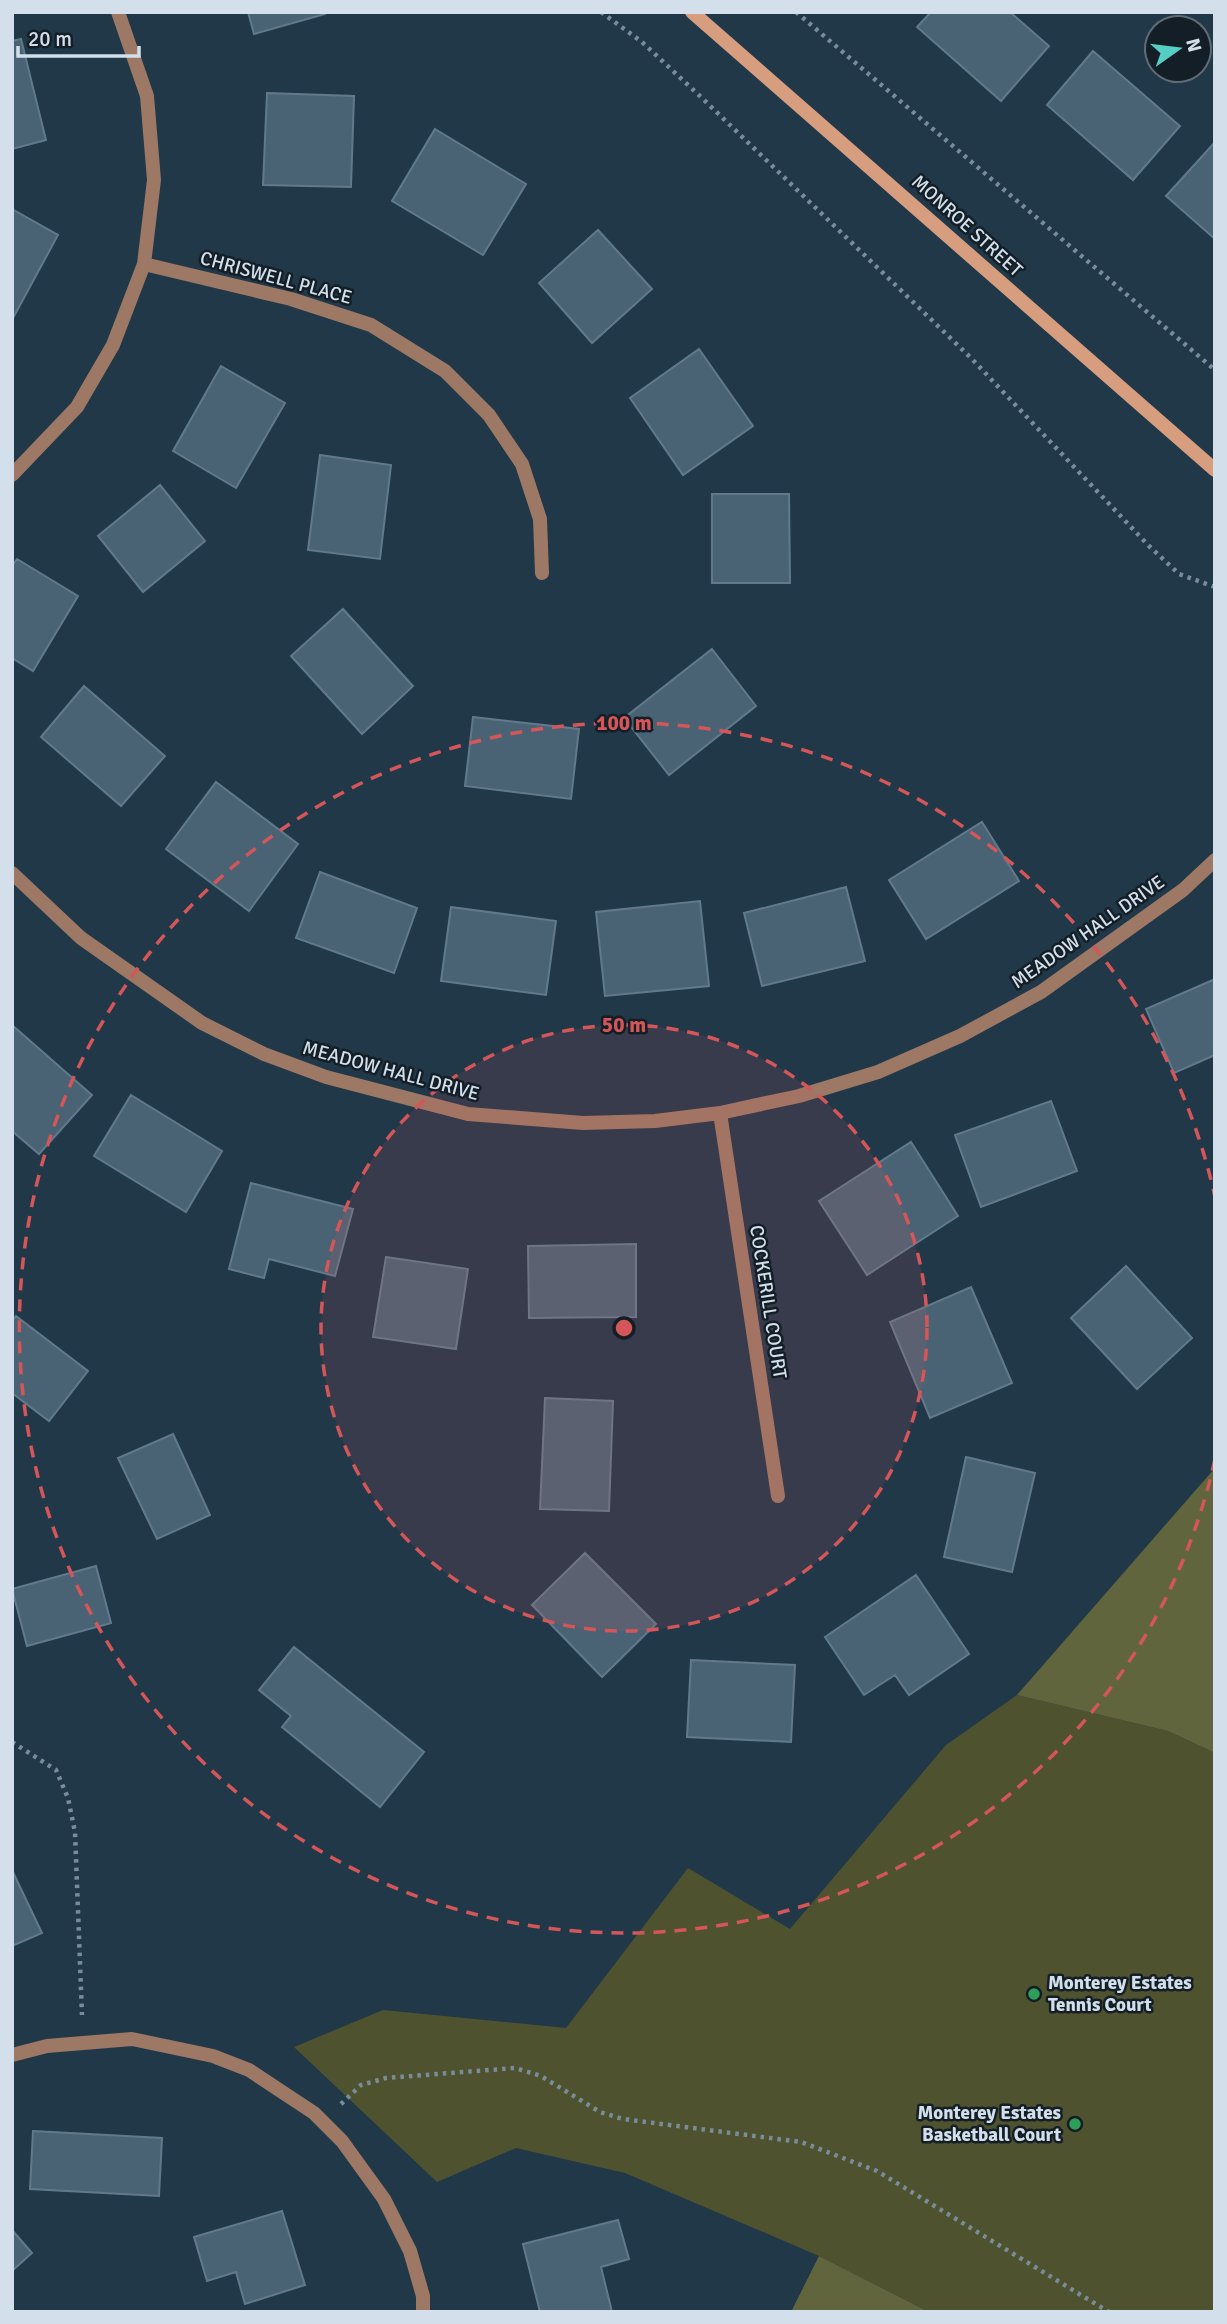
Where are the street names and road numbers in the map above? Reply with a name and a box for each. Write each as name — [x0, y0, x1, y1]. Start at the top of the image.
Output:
street label: MONROE STREET — [907, 170, 1028, 283]
street label: CHRISWELL PLACE — [198, 246, 354, 310]
street label: MEADOW HALL DRIVE — [1007, 870, 1169, 994]
street label: MEADOW HALL DRIVE — [300, 1036, 482, 1106]
street label: COCKERILL COURT — [744, 1224, 792, 1381]

